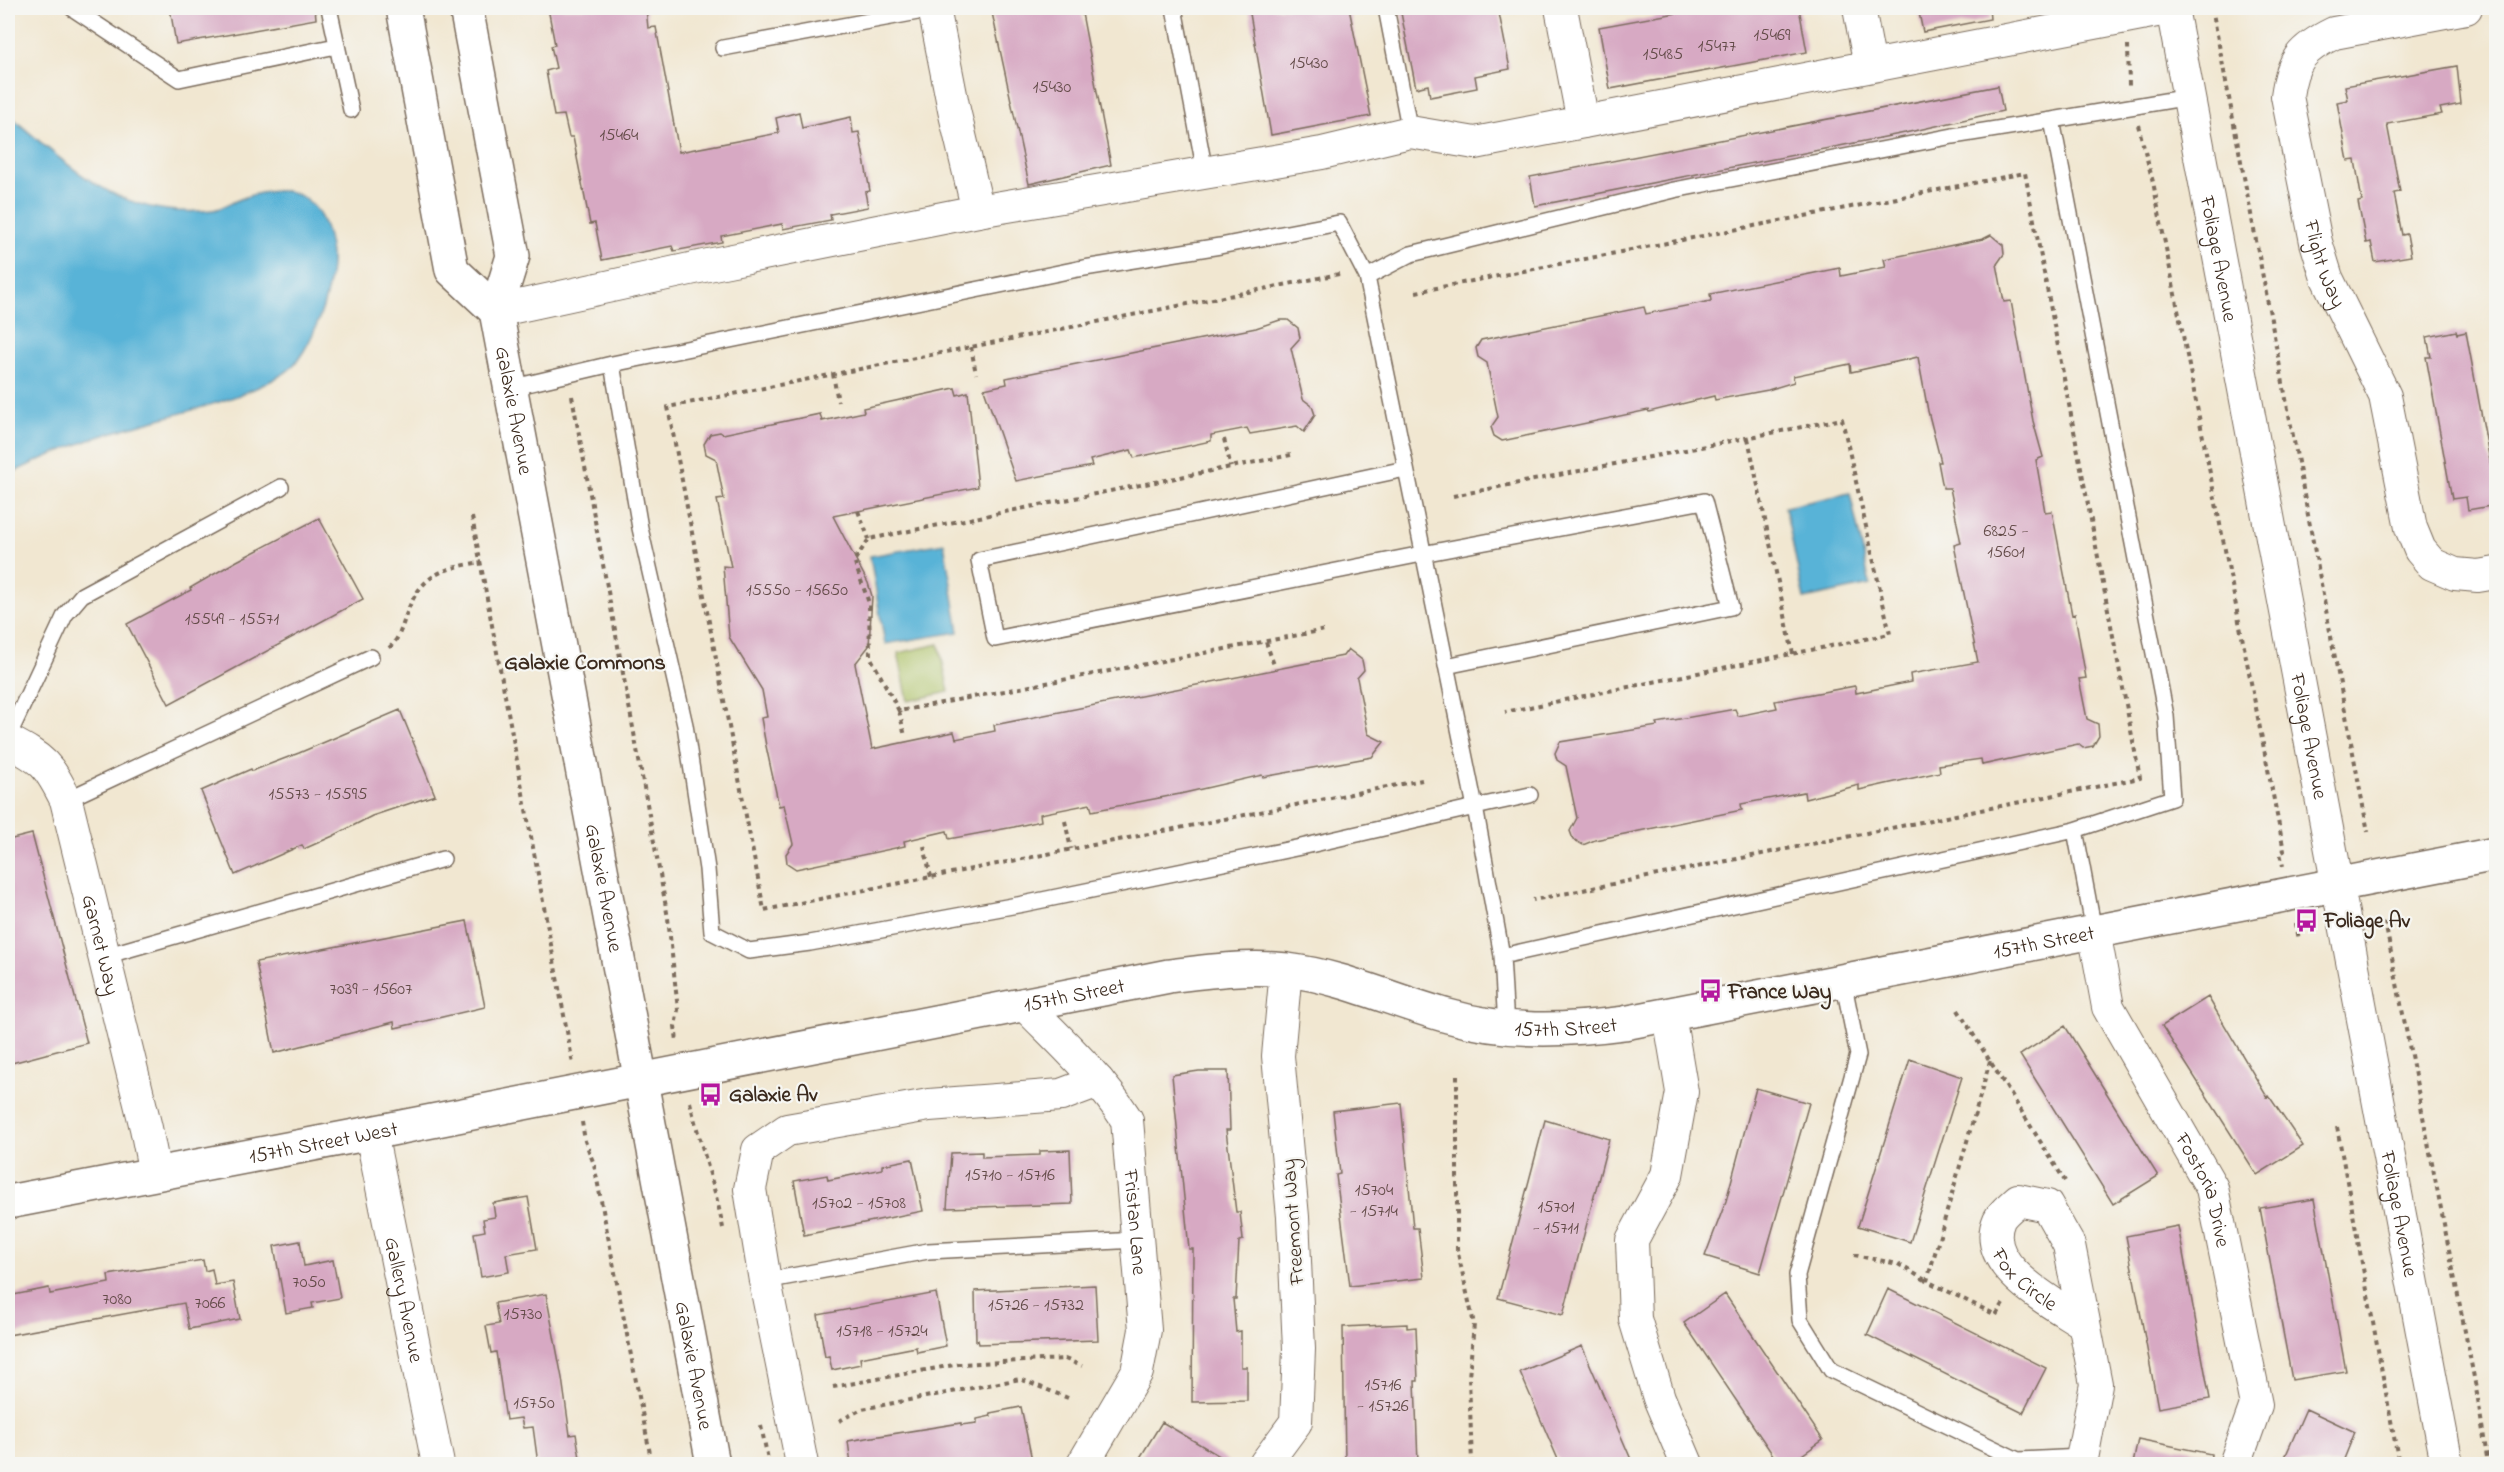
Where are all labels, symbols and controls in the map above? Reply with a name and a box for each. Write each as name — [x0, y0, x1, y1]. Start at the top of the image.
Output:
house number: 15469 — [1754, 23, 1791, 49]
house number: 15477 — [1698, 34, 1737, 60]
house number: 15485 — [1643, 42, 1683, 68]
house number: 15430 — [1290, 51, 1329, 77]
house number: 15430 — [1033, 75, 1072, 101]
house number: 15464 — [600, 123, 639, 149]
street label: Foliage Avenue — [2191, 192, 2244, 325]
street label: Flight Way — [2295, 217, 2352, 314]
street label: Galaxie Avenue — [486, 344, 540, 478]
house number: 6825 - 15601 — [1983, 519, 2029, 566]
house number: 15550 - 15650 — [746, 578, 848, 604]
house number: 15549 - 15571 — [185, 607, 279, 633]
district label: Galaxie Commons — [504, 648, 666, 680]
street label: Foliage Avenue — [2281, 670, 2334, 803]
house number: 15573 - 15595 — [269, 782, 367, 808]
street label: Galaxie Avenue — [576, 822, 629, 956]
street label: Garnet Way — [73, 892, 126, 999]
bus stop icon: Foliage Av — [2293, 907, 2319, 933]
place label: Foliage Av — [2323, 907, 2411, 939]
street label: 157th Street — [1991, 919, 2097, 968]
street label: 157th Street — [1021, 972, 1128, 1021]
house number: 7039 - 15607 — [330, 977, 413, 1003]
bus stop icon: France Way — [1697, 978, 1723, 1004]
place label: France Way — [1727, 978, 1832, 1010]
street label: 157th Street — [1513, 1011, 1619, 1046]
bus stop icon: Galaxie Av — [698, 1081, 724, 1107]
place label: Galaxie Av — [729, 1081, 818, 1111]
street label: 157th Street West — [247, 1115, 401, 1173]
street label: Fostoria Drive — [2166, 1127, 2237, 1251]
street label: Foliage Avenue — [2371, 1148, 2424, 1280]
street label: Freemont Way — [1275, 1158, 1315, 1287]
house number: 15710 - 15716 — [965, 1163, 1055, 1189]
street label: Fristan Lane — [1114, 1167, 1153, 1277]
house number: 15704 - 15714 — [1350, 1178, 1398, 1225]
house number: 15702 - 15708 — [812, 1191, 906, 1217]
house number: 15701 - 15711 — [1533, 1195, 1579, 1242]
street label: Gallery Avenue — [375, 1235, 430, 1366]
street label: Fox Circle — [1982, 1243, 2063, 1320]
house number: 7050 — [292, 1270, 326, 1296]
house number: 7080 — [102, 1287, 132, 1313]
house number: 7066 — [194, 1291, 226, 1317]
house number: 15726 - 15732 — [988, 1293, 1084, 1319]
street label: Galaxie Avenue — [666, 1299, 719, 1433]
house number: 15730 — [504, 1302, 543, 1328]
house number: 15718 - 15724 — [836, 1319, 928, 1345]
house number: 15716 - 15726 — [1357, 1373, 1409, 1420]
house number: 15750 — [513, 1391, 555, 1417]

